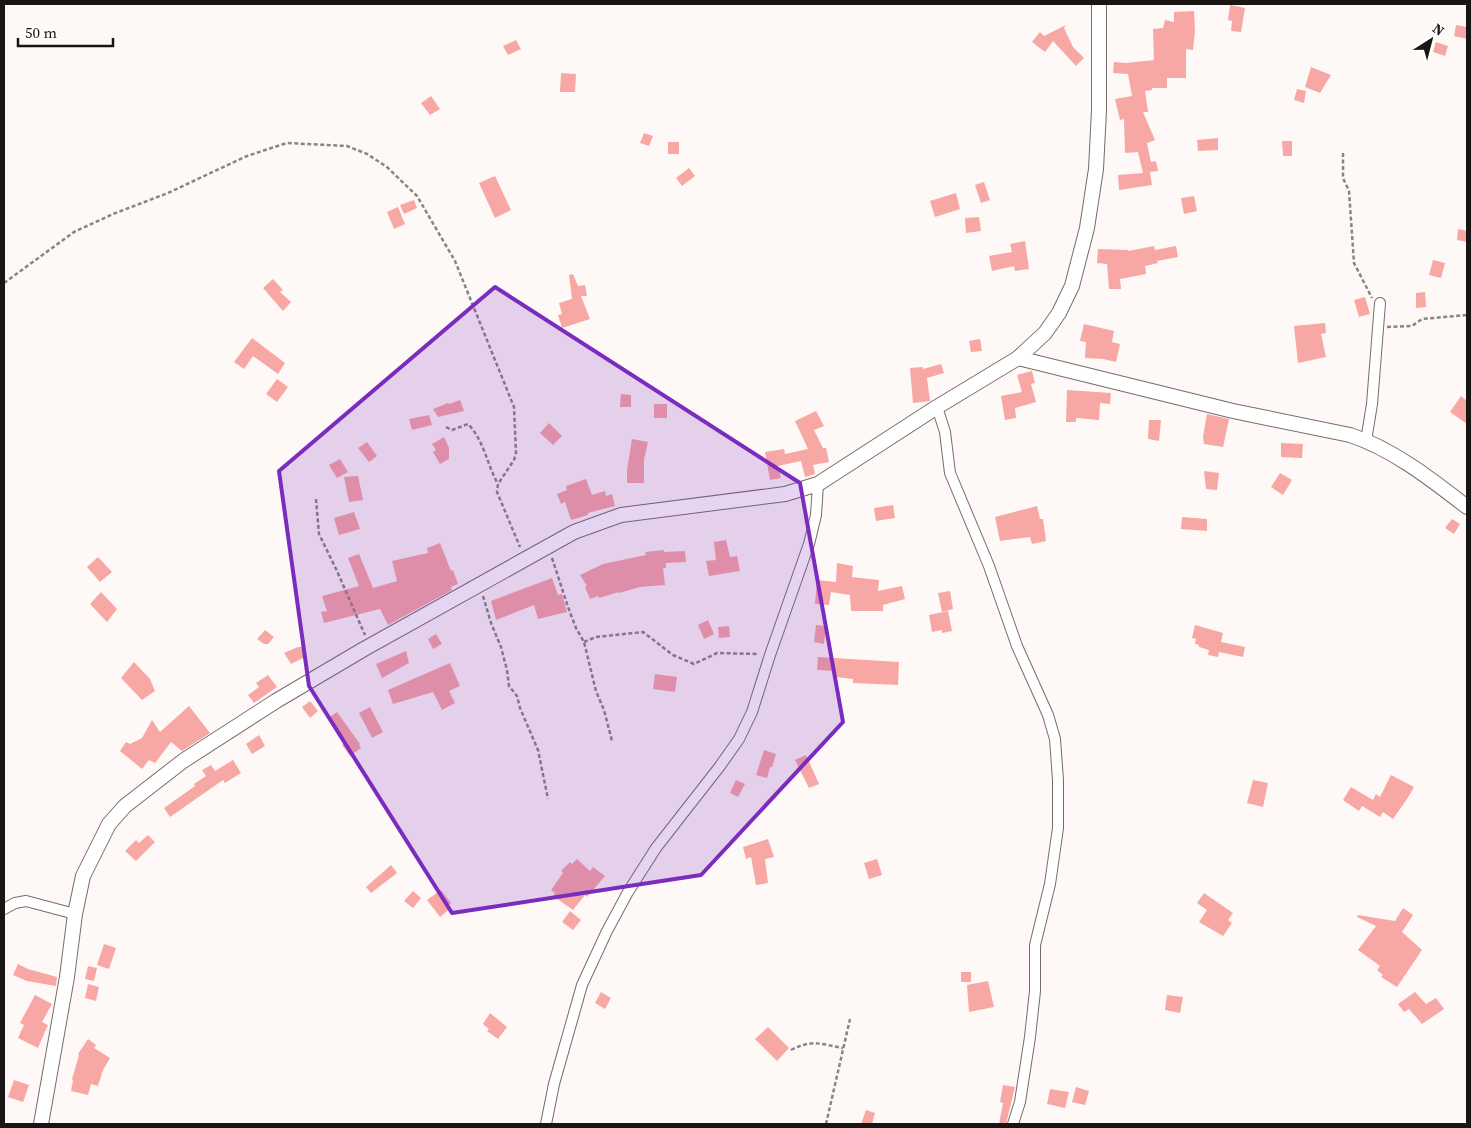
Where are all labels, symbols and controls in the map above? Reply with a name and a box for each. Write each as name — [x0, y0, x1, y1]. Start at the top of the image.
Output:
scale bar — [18, 15, 112, 47]
north arrow — [1406, 15, 1456, 65]
text: N — [1429, 18, 1449, 41]
text: 50 m — [25, 22, 57, 43]

